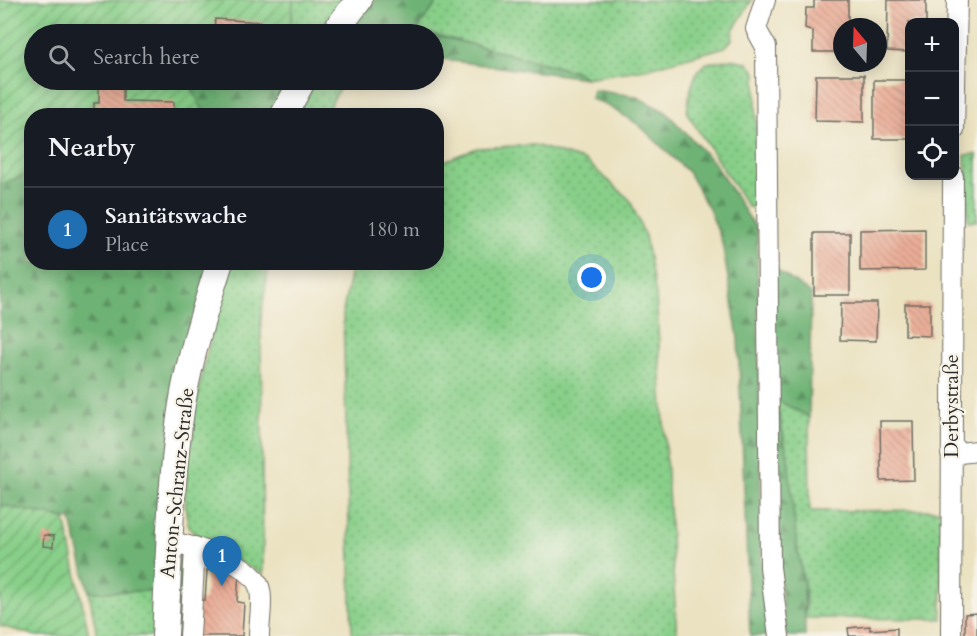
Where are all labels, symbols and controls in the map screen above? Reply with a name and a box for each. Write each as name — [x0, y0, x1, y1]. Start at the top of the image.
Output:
north arrow — [833, 18, 887, 72]
map controls — [905, 18, 959, 180]
button: + — [905, 18, 959, 72]
search box — [24, 24, 444, 90]
icon: search — [45, 41, 78, 74]
text: Search here — [93, 42, 200, 72]
button: − — [905, 72, 959, 126]
button: locate — [905, 126, 959, 180]
text: Nearby — [48, 130, 136, 165]
text: Sanitätswache — [105, 201, 247, 231]
text: 1 — [62, 216, 73, 243]
text: 180 m — [367, 216, 420, 243]
text: Place — [105, 231, 149, 258]
your location — [577, 263, 606, 292]
street label: Derbystraße — [938, 354, 965, 458]
street label: Anton-Schranz-Straße — [154, 386, 200, 580]
pin: 1 — [202, 536, 242, 586]

